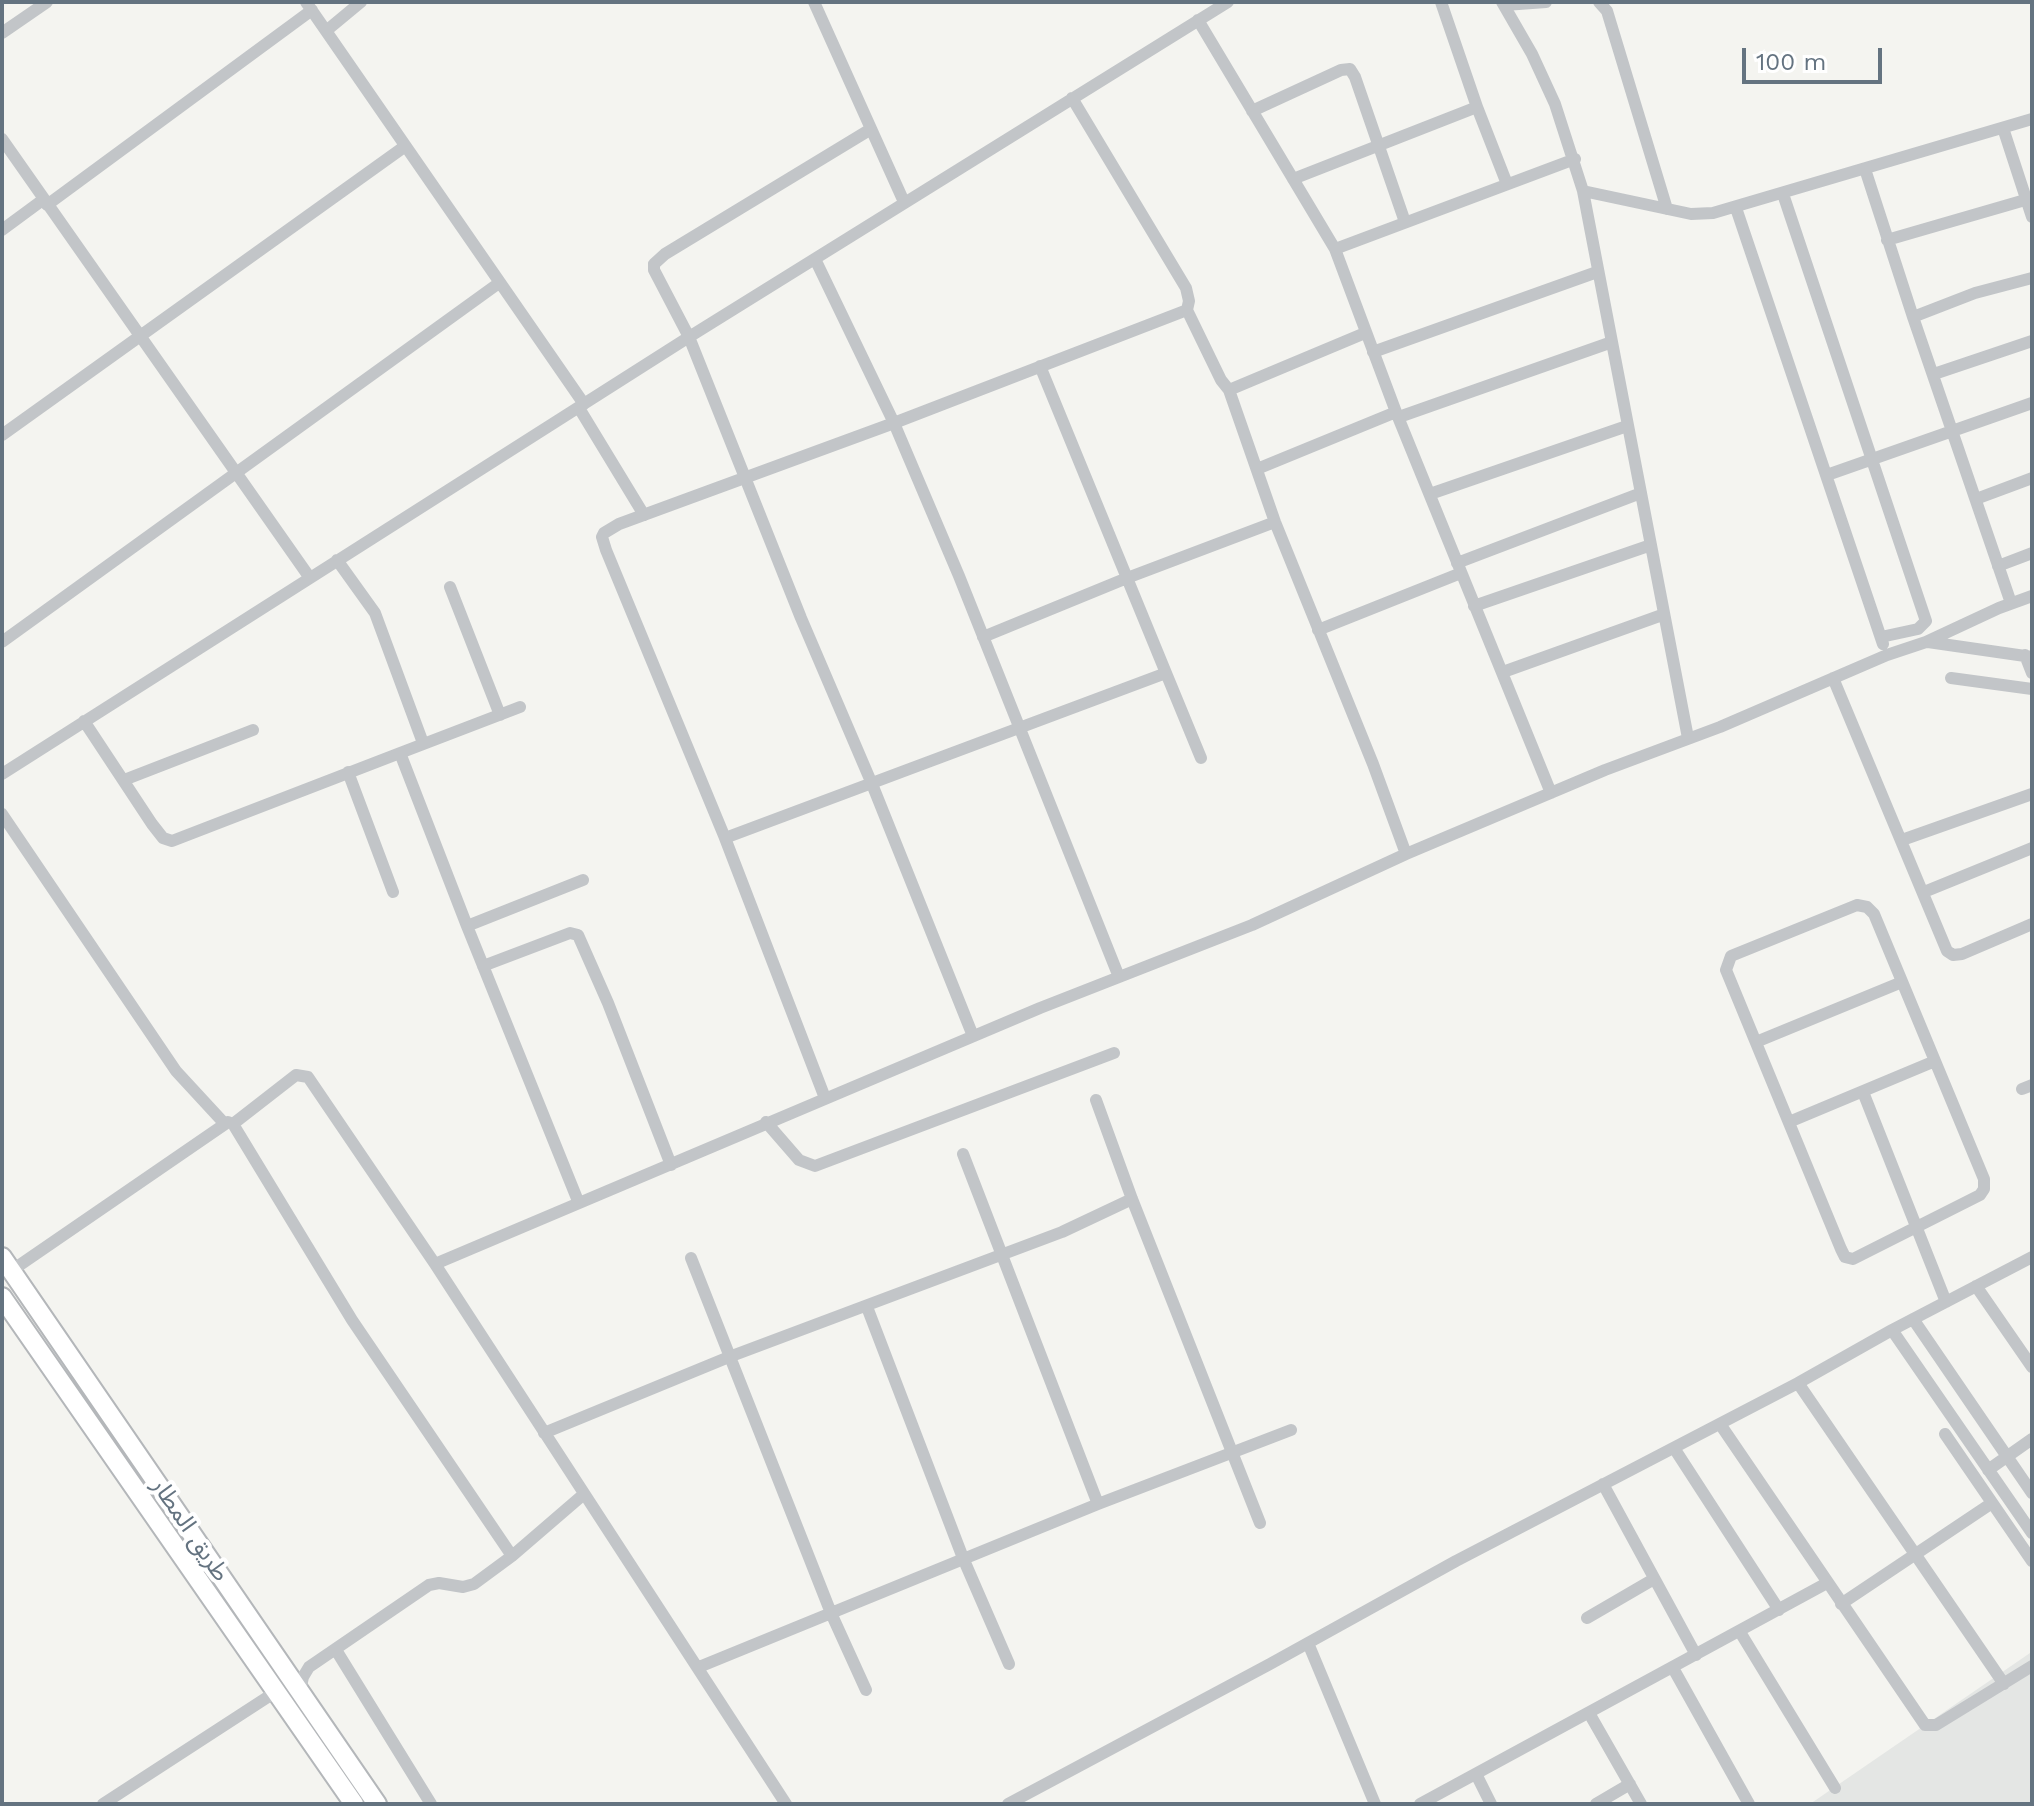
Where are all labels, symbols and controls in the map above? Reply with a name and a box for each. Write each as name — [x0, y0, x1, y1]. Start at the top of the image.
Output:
scale bar — [1746, 32, 1886, 82]
text: 100 m — [1756, 48, 1826, 76]
street label: طريق المطار — [145, 1473, 235, 1587]

